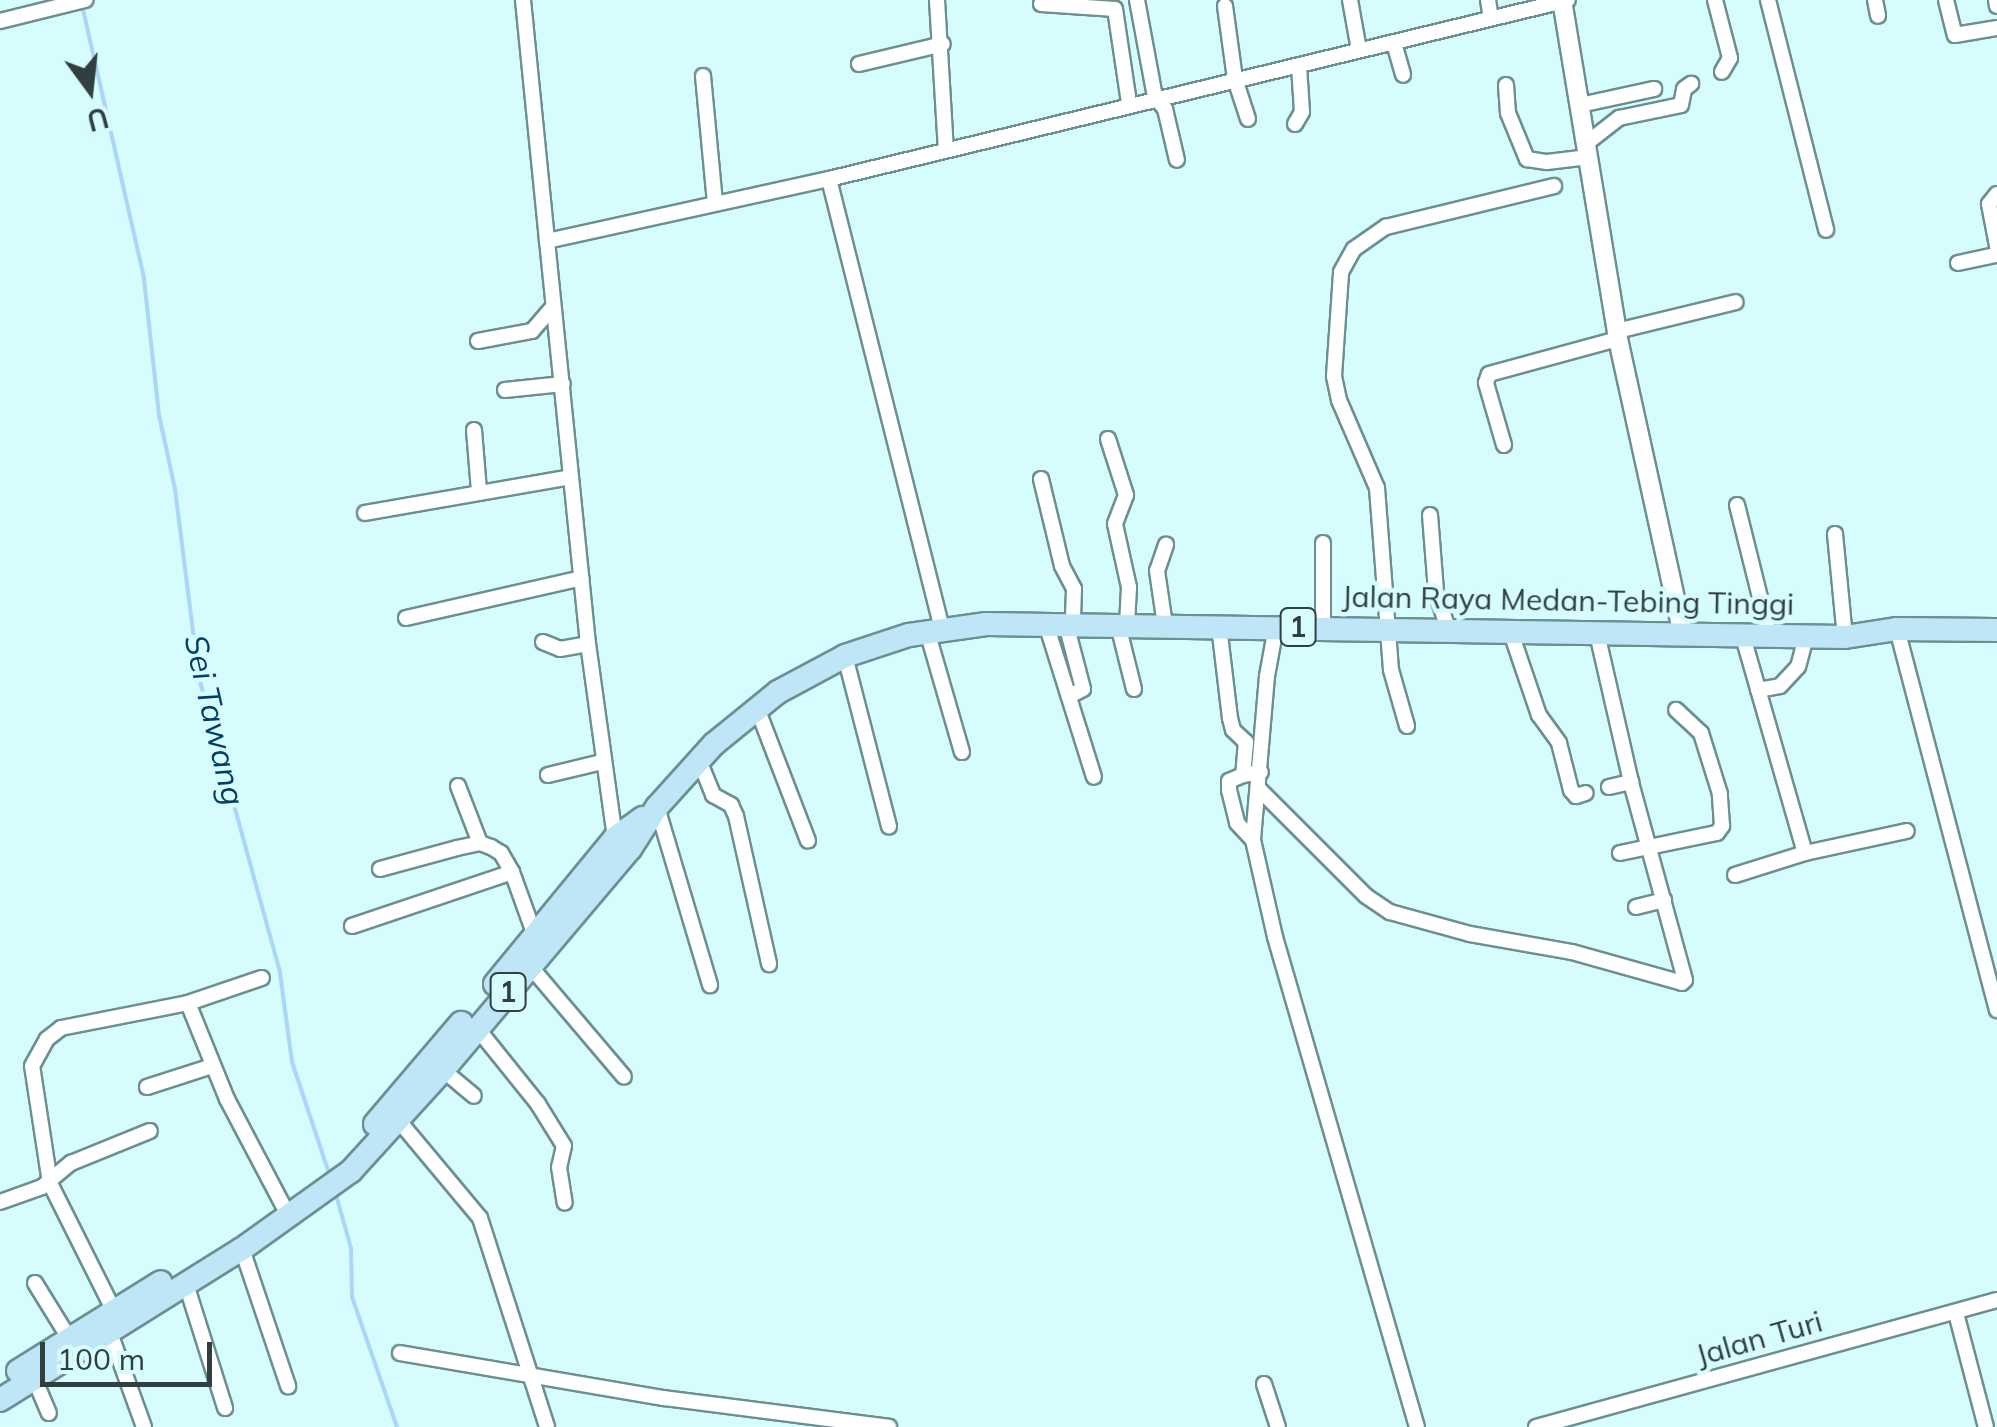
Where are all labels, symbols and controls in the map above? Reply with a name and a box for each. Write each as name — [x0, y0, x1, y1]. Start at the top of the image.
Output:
north arrow — [40, 40, 140, 140]
text: U — [83, 100, 112, 139]
street label: Jalan Raya Medan-Tebing Tinggi — [1341, 578, 1795, 622]
road number: 1 — [1278, 604, 1318, 650]
water label: Sei Tawang — [177, 631, 253, 809]
road number: 1 — [488, 969, 528, 1015]
street label: Jalan Turi — [1692, 1303, 1826, 1373]
scale bar — [45, 1322, 218, 1384]
text: 100 m — [57, 1340, 145, 1378]

